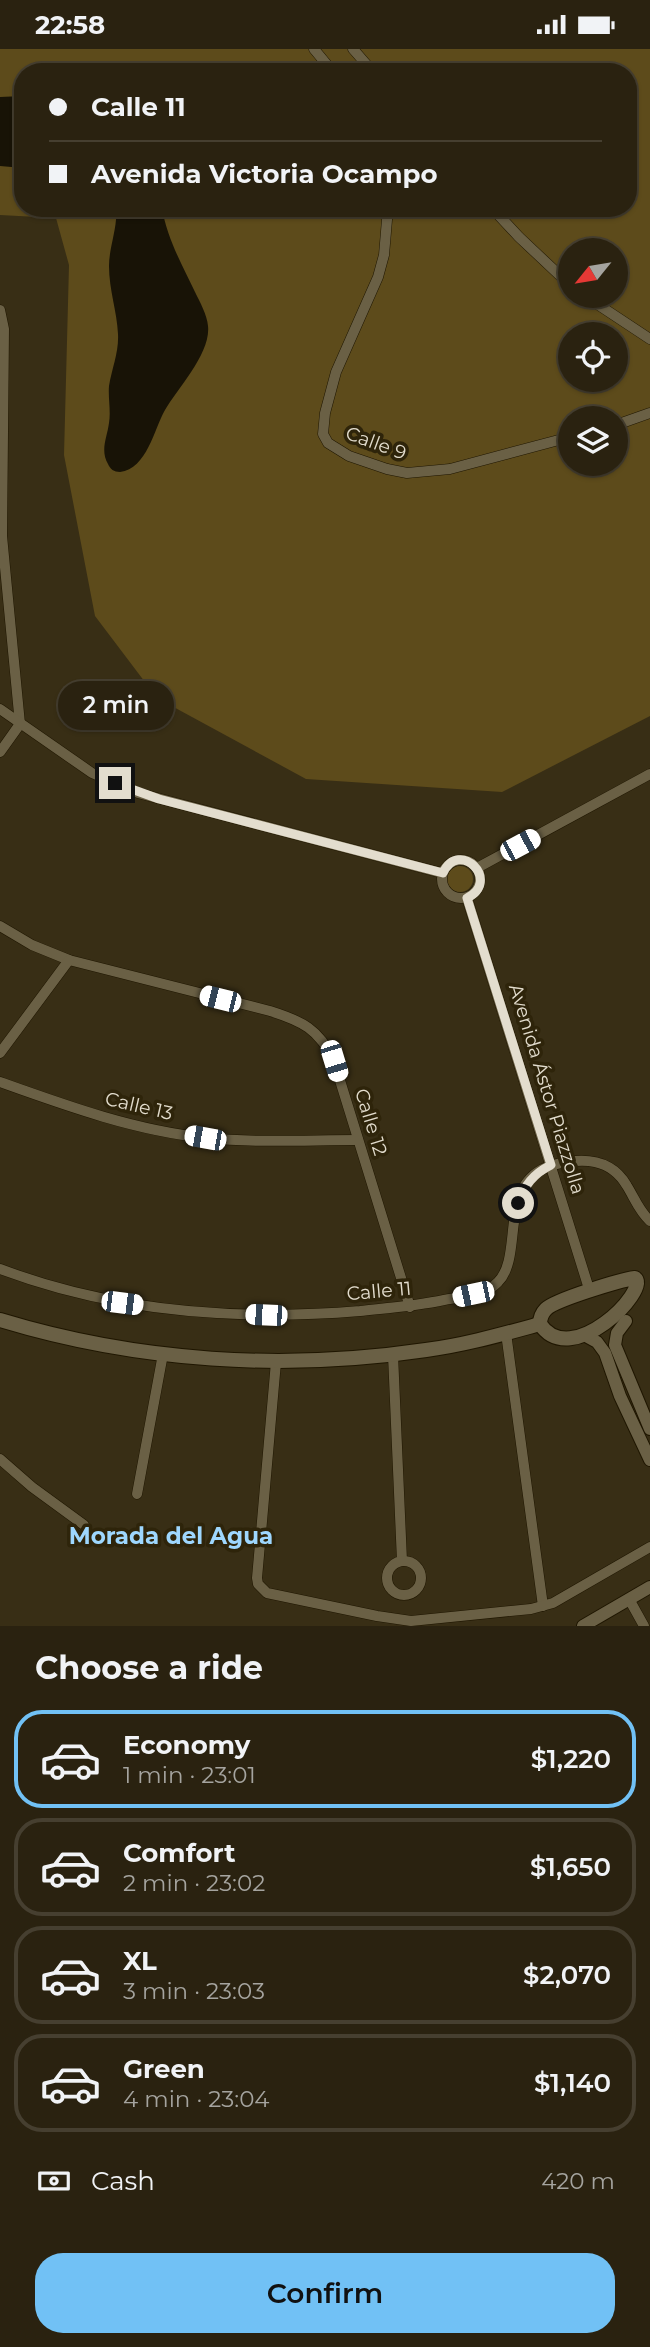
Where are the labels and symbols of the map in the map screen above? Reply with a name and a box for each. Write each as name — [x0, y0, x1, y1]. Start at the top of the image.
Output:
north arrow — [558, 238, 628, 308]
street label: Calle 9 — [343, 421, 409, 465]
callout: 2 min — [57, 681, 173, 731]
route end — [99, 767, 131, 799]
car — [497, 826, 544, 864]
street label: Avenida Ástor Piazzolla — [504, 981, 590, 1197]
car — [198, 984, 243, 1014]
car — [318, 1038, 351, 1084]
street label: Calle 12 — [350, 1086, 392, 1158]
street label: Calle 13 — [103, 1087, 175, 1125]
car — [183, 1124, 228, 1152]
route start — [502, 1187, 534, 1219]
street label: Calle 11 — [346, 1277, 412, 1305]
car — [451, 1279, 496, 1309]
car — [100, 1290, 145, 1316]
car — [245, 1304, 288, 1326]
district label: Morada del Agua — [69, 1522, 273, 1550]

